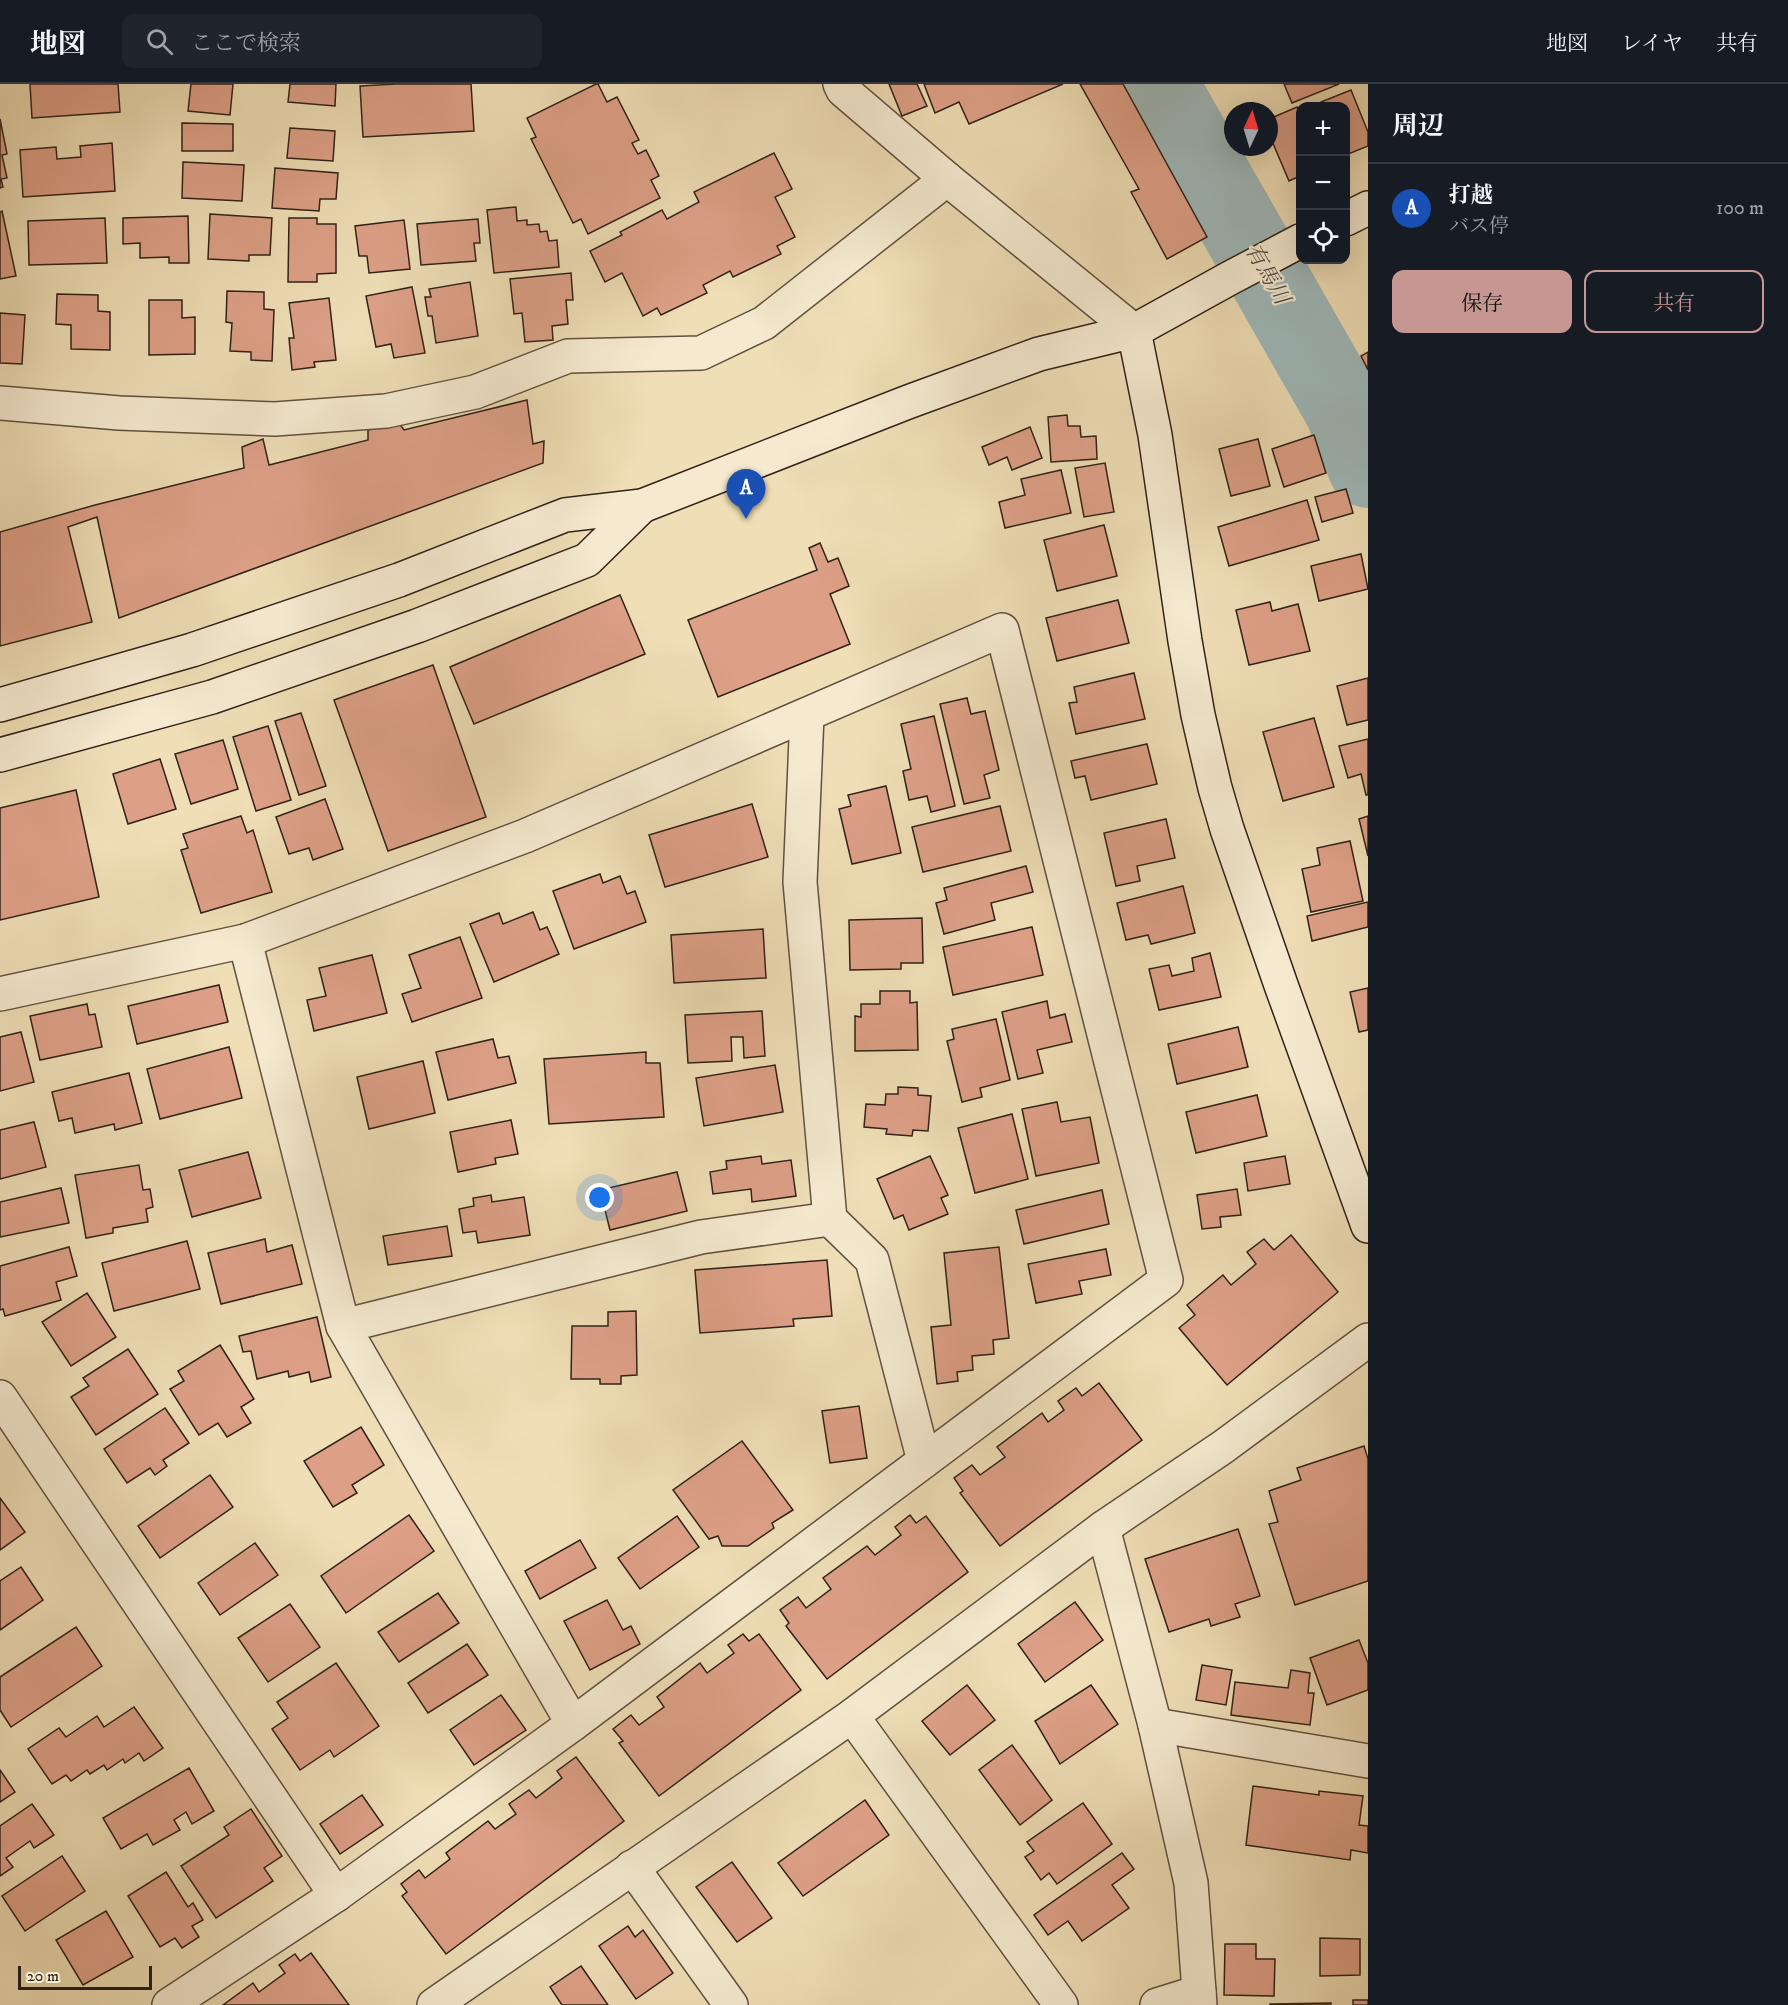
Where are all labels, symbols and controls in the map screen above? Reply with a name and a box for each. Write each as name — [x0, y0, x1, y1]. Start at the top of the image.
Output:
search box — [122, 14, 542, 68]
icon: search — [143, 25, 176, 58]
text: 地図 — [30, 27, 86, 62]
text: ここで検索 — [191, 30, 301, 57]
text: 地図 — [1546, 31, 1588, 57]
text: レイヤ — [1621, 31, 1683, 57]
text: 共有 — [1716, 31, 1758, 57]
north arrow — [1224, 102, 1278, 156]
map controls — [1296, 102, 1350, 264]
button: + — [1296, 102, 1350, 156]
text: 周辺 — [1392, 110, 1444, 143]
button: − — [1296, 156, 1350, 210]
text: 打越 — [1449, 182, 1493, 209]
text: A — [1405, 196, 1418, 221]
text: 100 m — [1716, 196, 1764, 221]
button: locate — [1296, 210, 1350, 264]
text: バス停 — [1449, 214, 1509, 239]
water label: 有馬川 — [1239, 239, 1296, 311]
button: 保存 — [1392, 270, 1572, 333]
button: 共有 — [1584, 270, 1764, 333]
pin: A — [726, 470, 766, 519]
your location — [585, 1183, 614, 1212]
scale bar — [18, 1963, 152, 1990]
text: 20 m — [27, 1966, 59, 1986]

